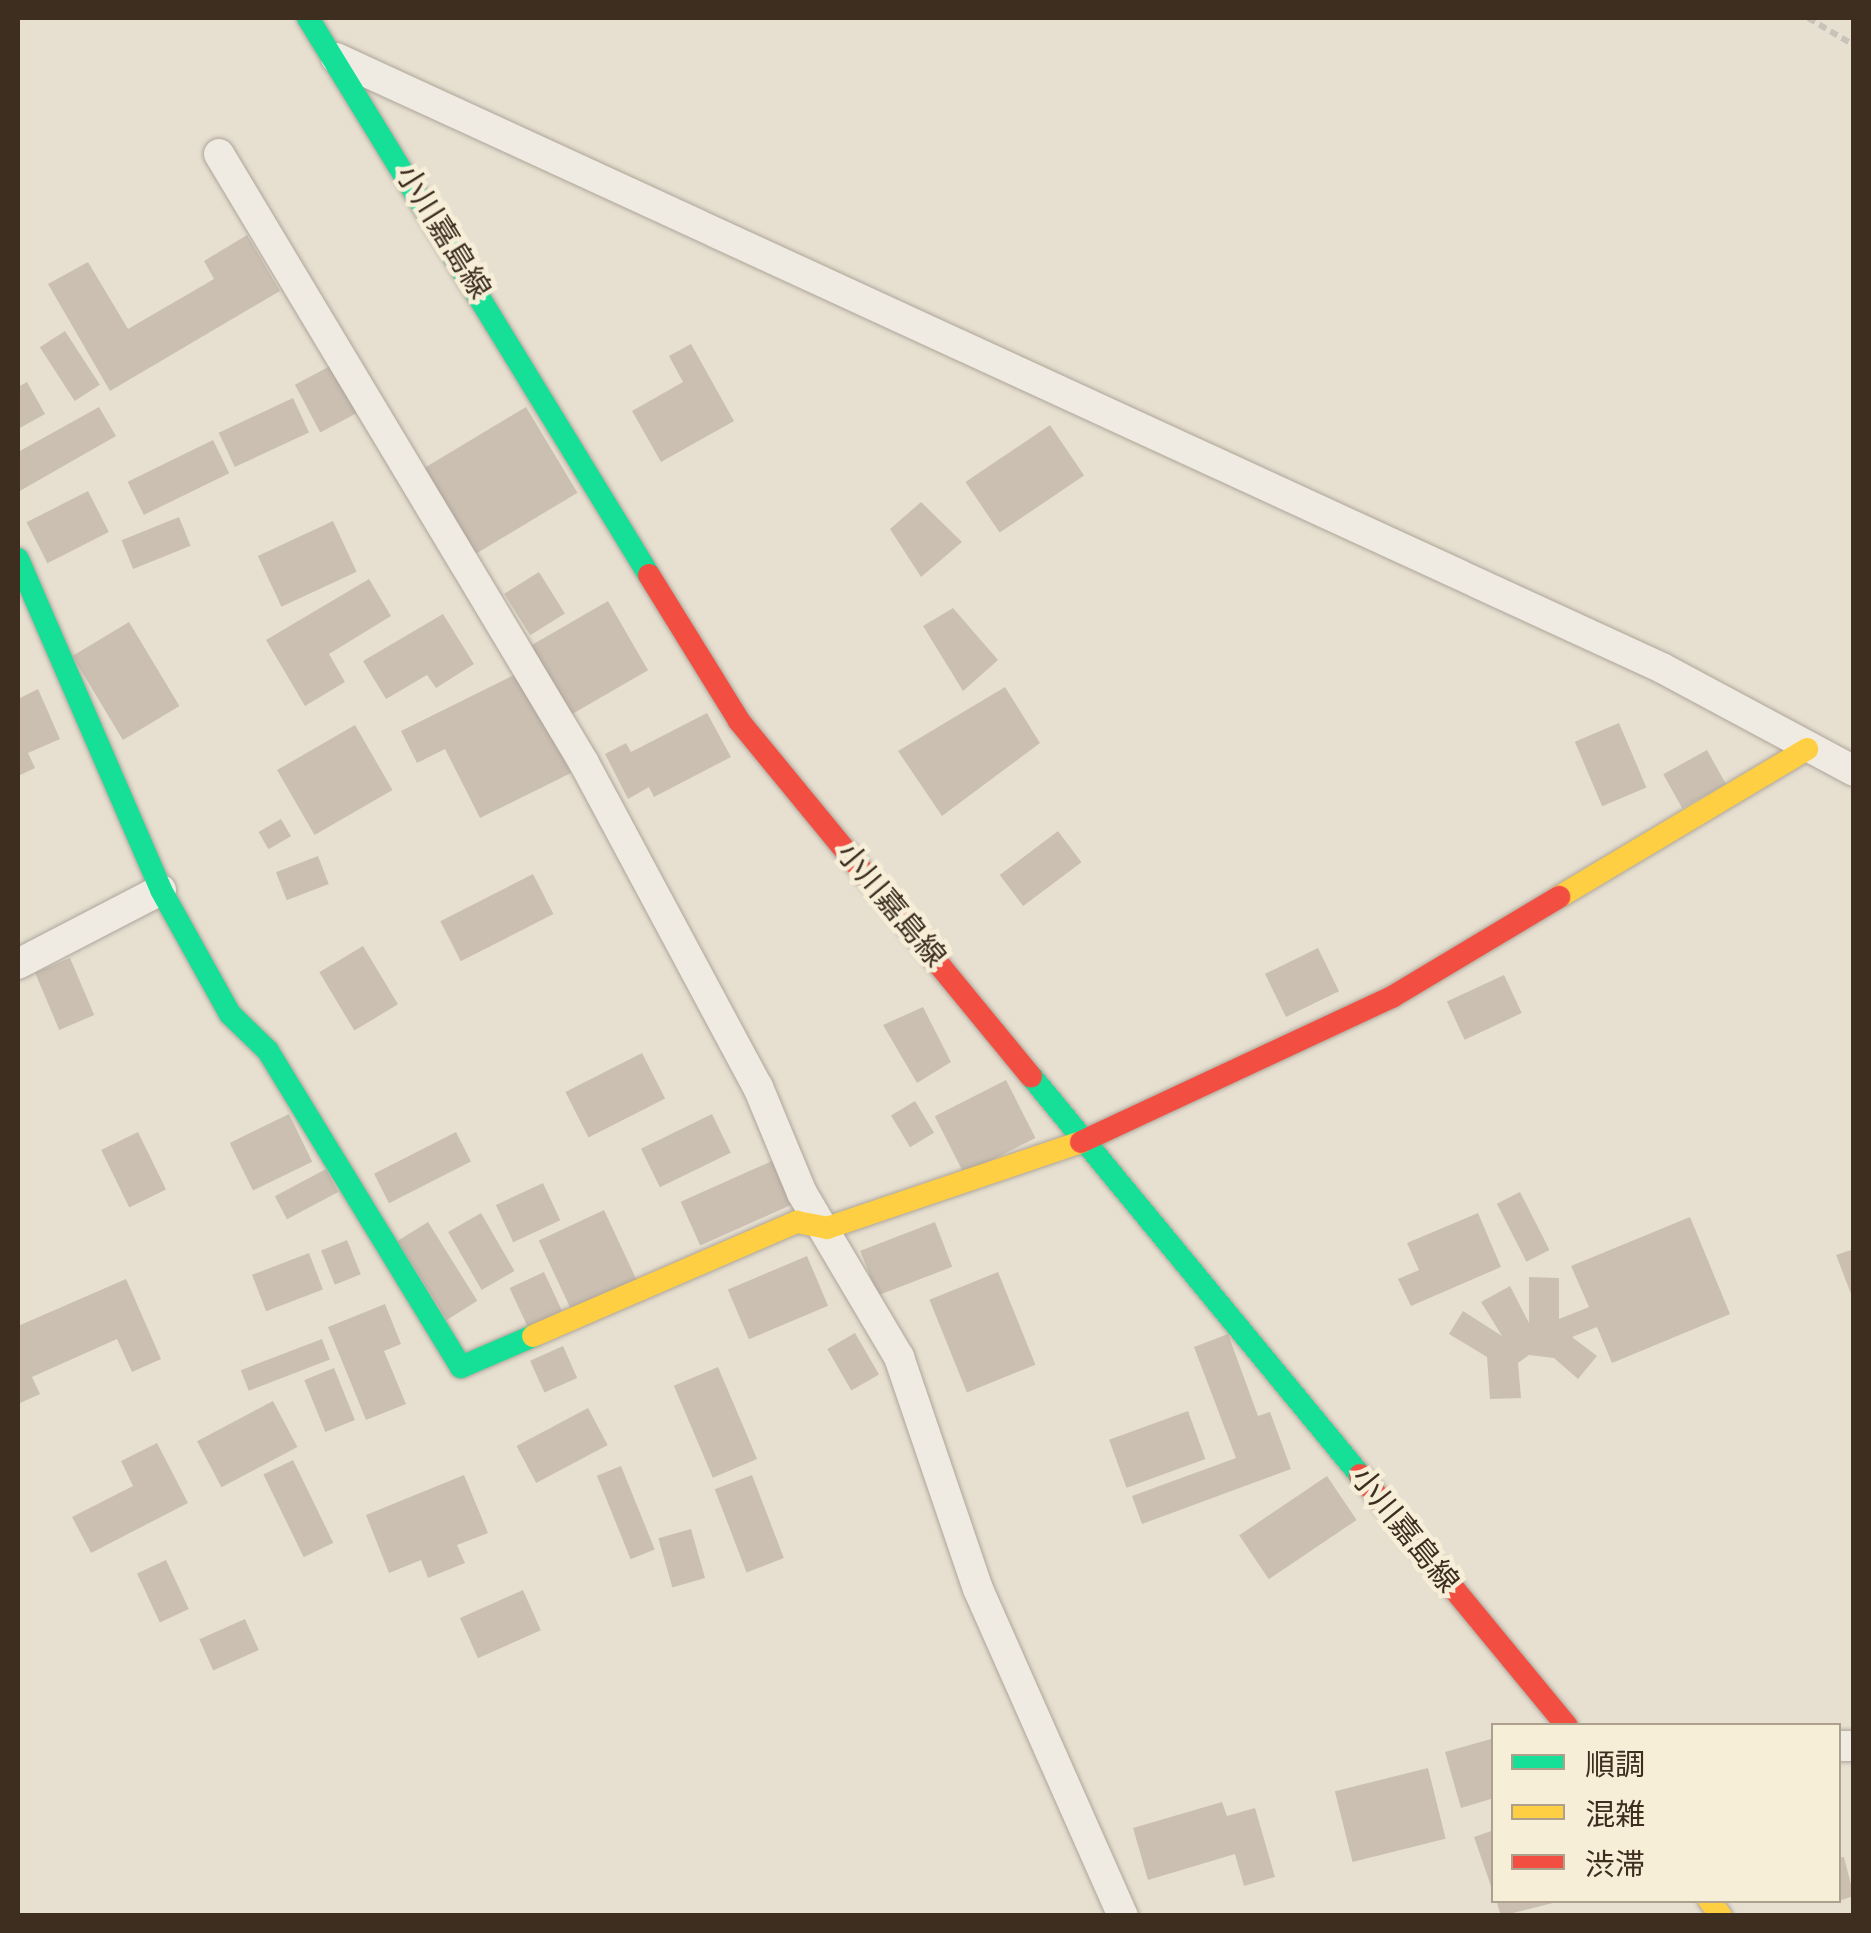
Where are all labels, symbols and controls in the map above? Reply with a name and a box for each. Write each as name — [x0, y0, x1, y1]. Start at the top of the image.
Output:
street label: 小川嘉島線 — [388, 159, 498, 305]
street label: 小川嘉島線 — [829, 836, 953, 974]
street label: 小川嘉島線 — [1344, 1460, 1466, 1600]
legend — [1491, 1723, 1841, 1903]
text: 順調 — [1585, 1747, 1645, 1783]
text: 混雑 — [1585, 1797, 1645, 1833]
text: 渋滞 — [1585, 1847, 1645, 1883]

